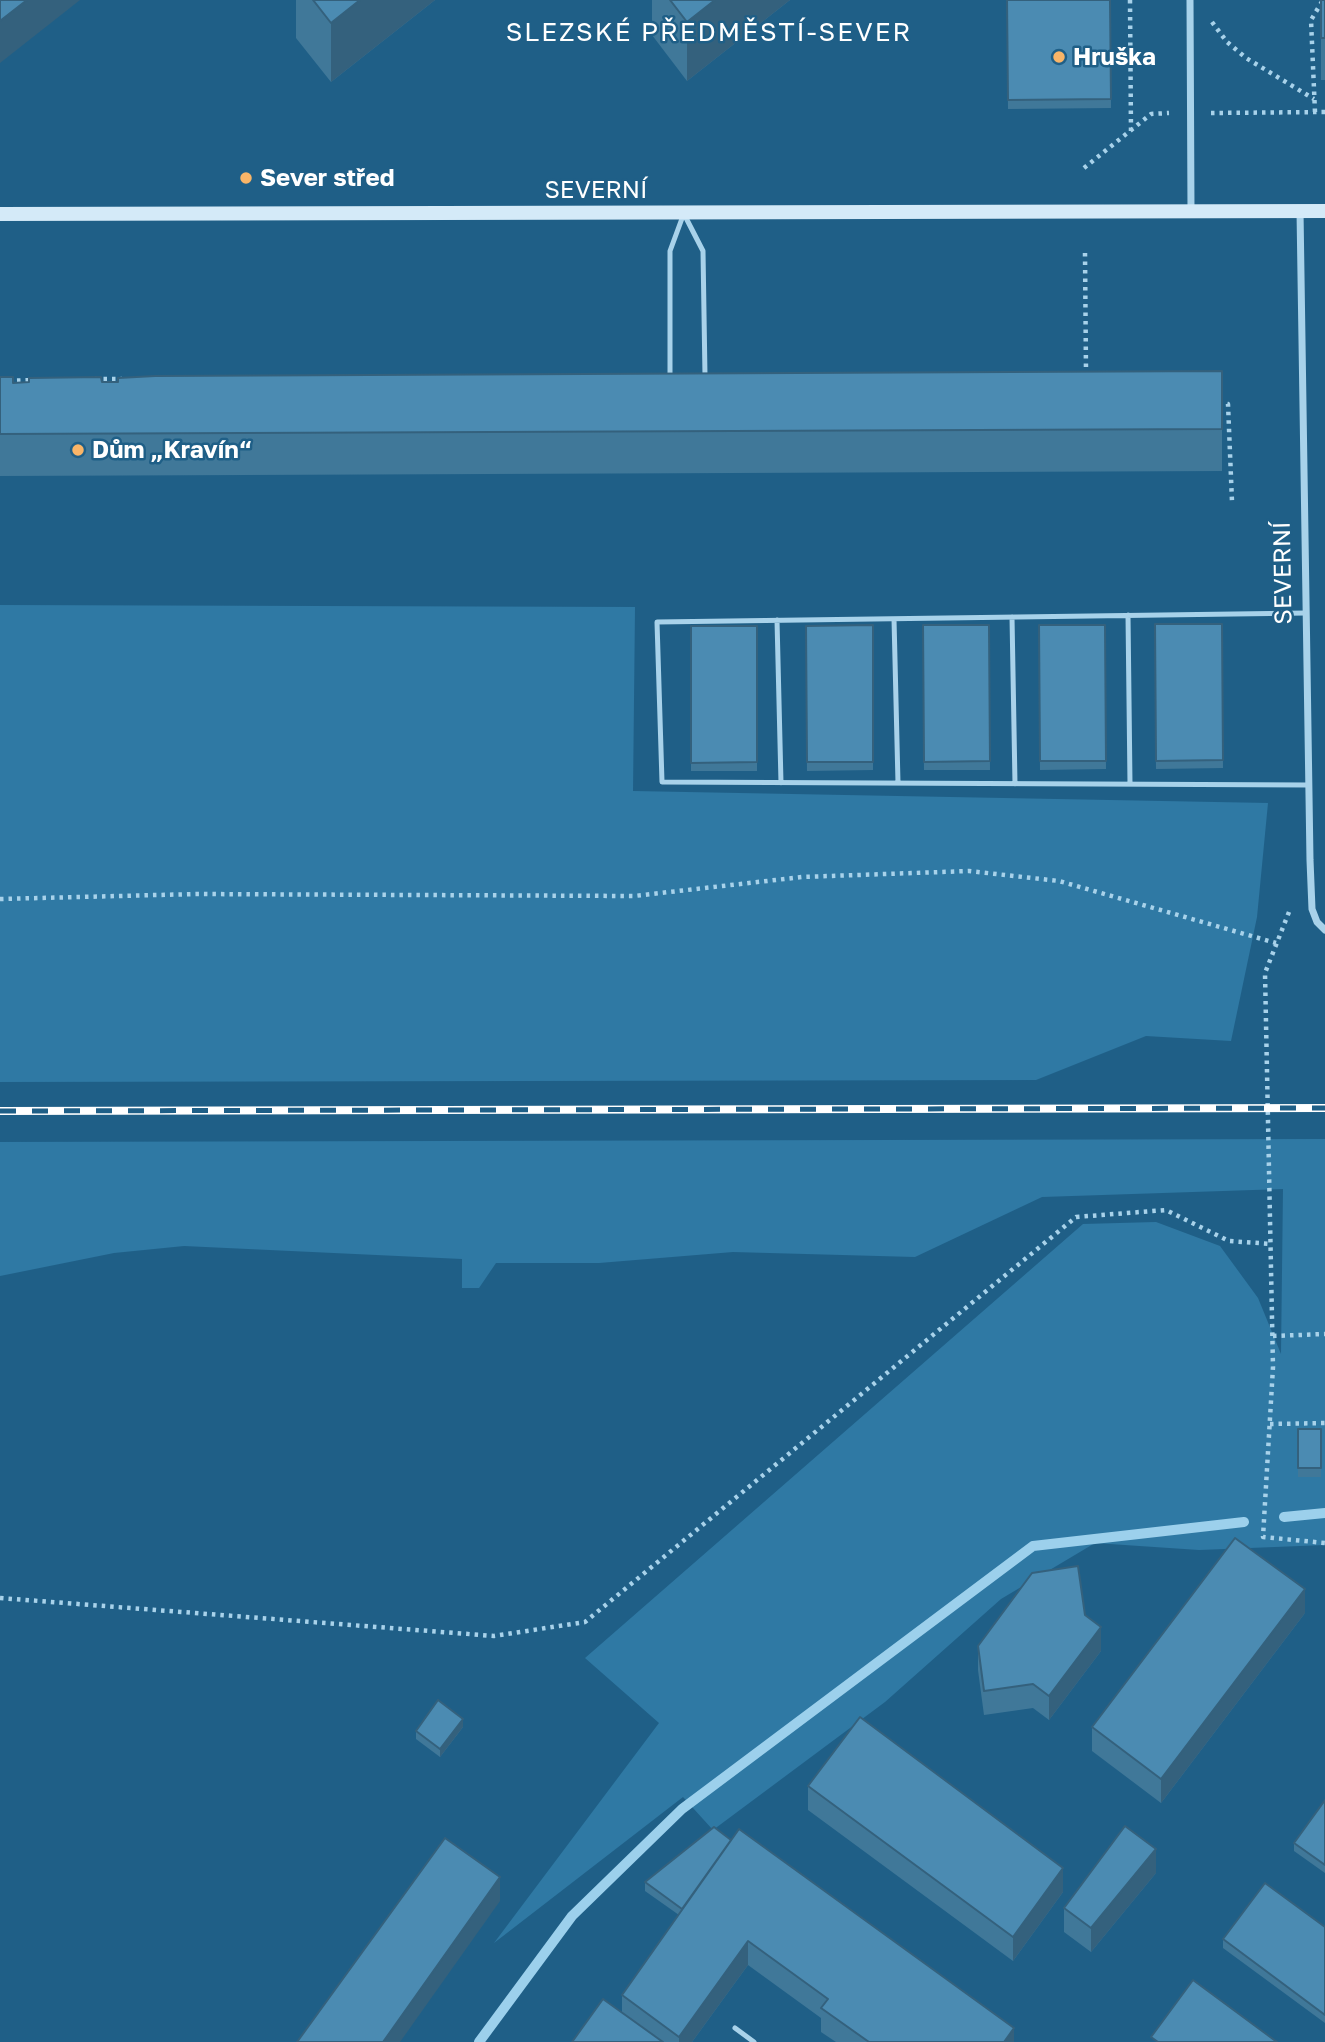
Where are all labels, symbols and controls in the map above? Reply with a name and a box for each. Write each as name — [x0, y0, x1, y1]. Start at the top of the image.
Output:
district label: SLEZSKÉ PŘEDMĚSTÍ-SEVER — [509, 17, 909, 49]
place label: Hruška — [1073, 43, 1156, 71]
marker: Hruška — [1051, 49, 1067, 65]
place label: Sever střed — [260, 164, 394, 192]
marker: Sever střed — [238, 170, 254, 186]
street label: SEVERNÍ — [544, 176, 648, 204]
place label: Dům „Kravín“ — [92, 436, 252, 464]
marker: Dům „Kravín“ — [70, 442, 86, 458]
street label: SEVERNÍ — [1268, 521, 1298, 625]

